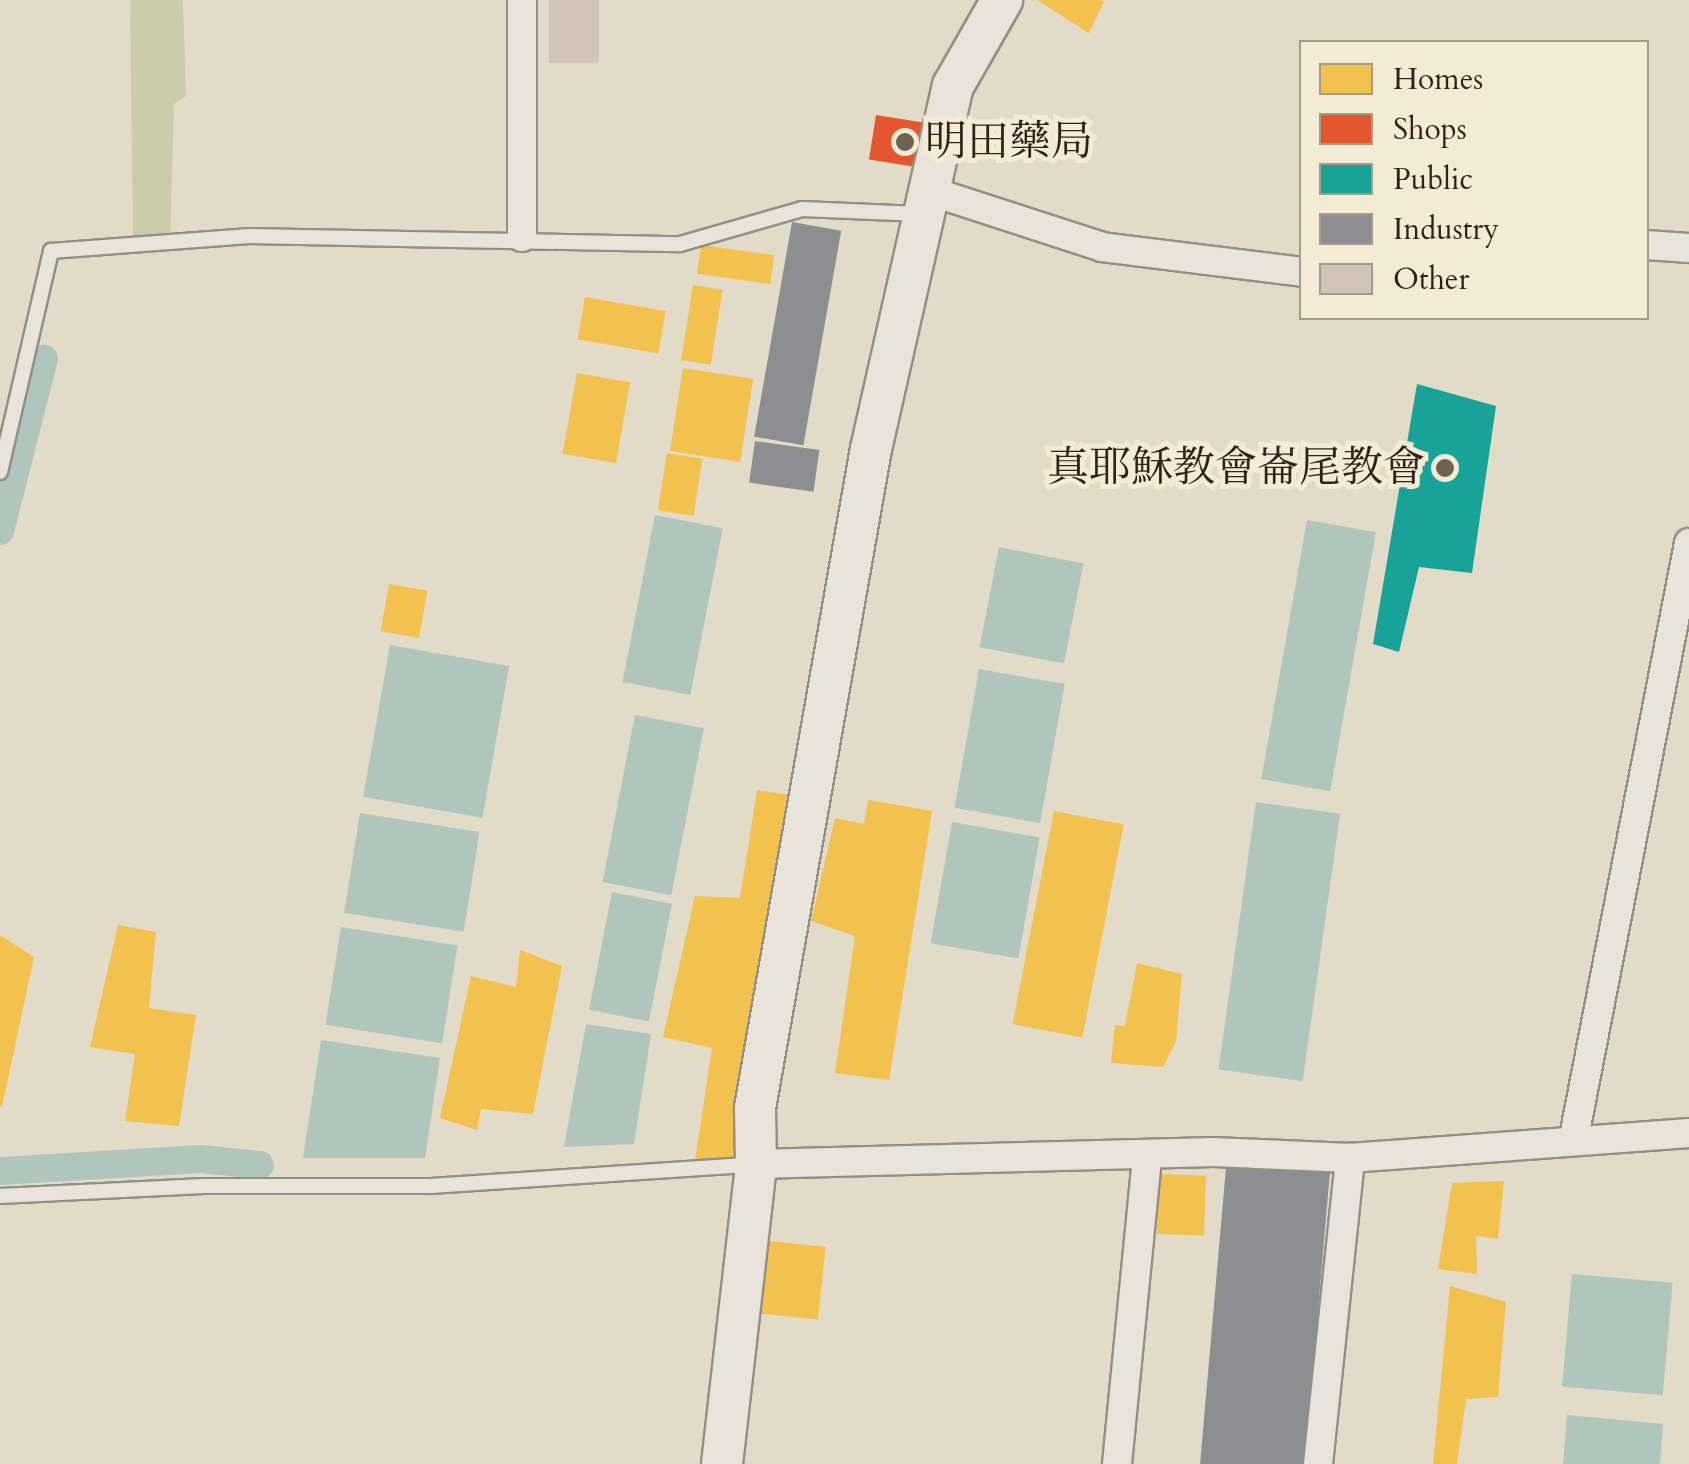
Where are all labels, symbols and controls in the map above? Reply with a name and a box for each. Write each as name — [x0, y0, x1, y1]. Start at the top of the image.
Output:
legend — [1299, 40, 1649, 320]
text: Homes — [1393, 59, 1483, 100]
text: Shops — [1393, 109, 1467, 150]
place label: 明田藥局 — [925, 117, 1093, 167]
marker: 明田藥局 — [894, 131, 916, 153]
text: Public — [1393, 159, 1473, 200]
text: Industry — [1393, 209, 1499, 250]
text: Other — [1393, 259, 1469, 300]
place label: 真耶穌教會崙尾教會 — [1047, 443, 1425, 493]
marker: 真耶穌教會崙尾教會 — [1434, 457, 1456, 479]

